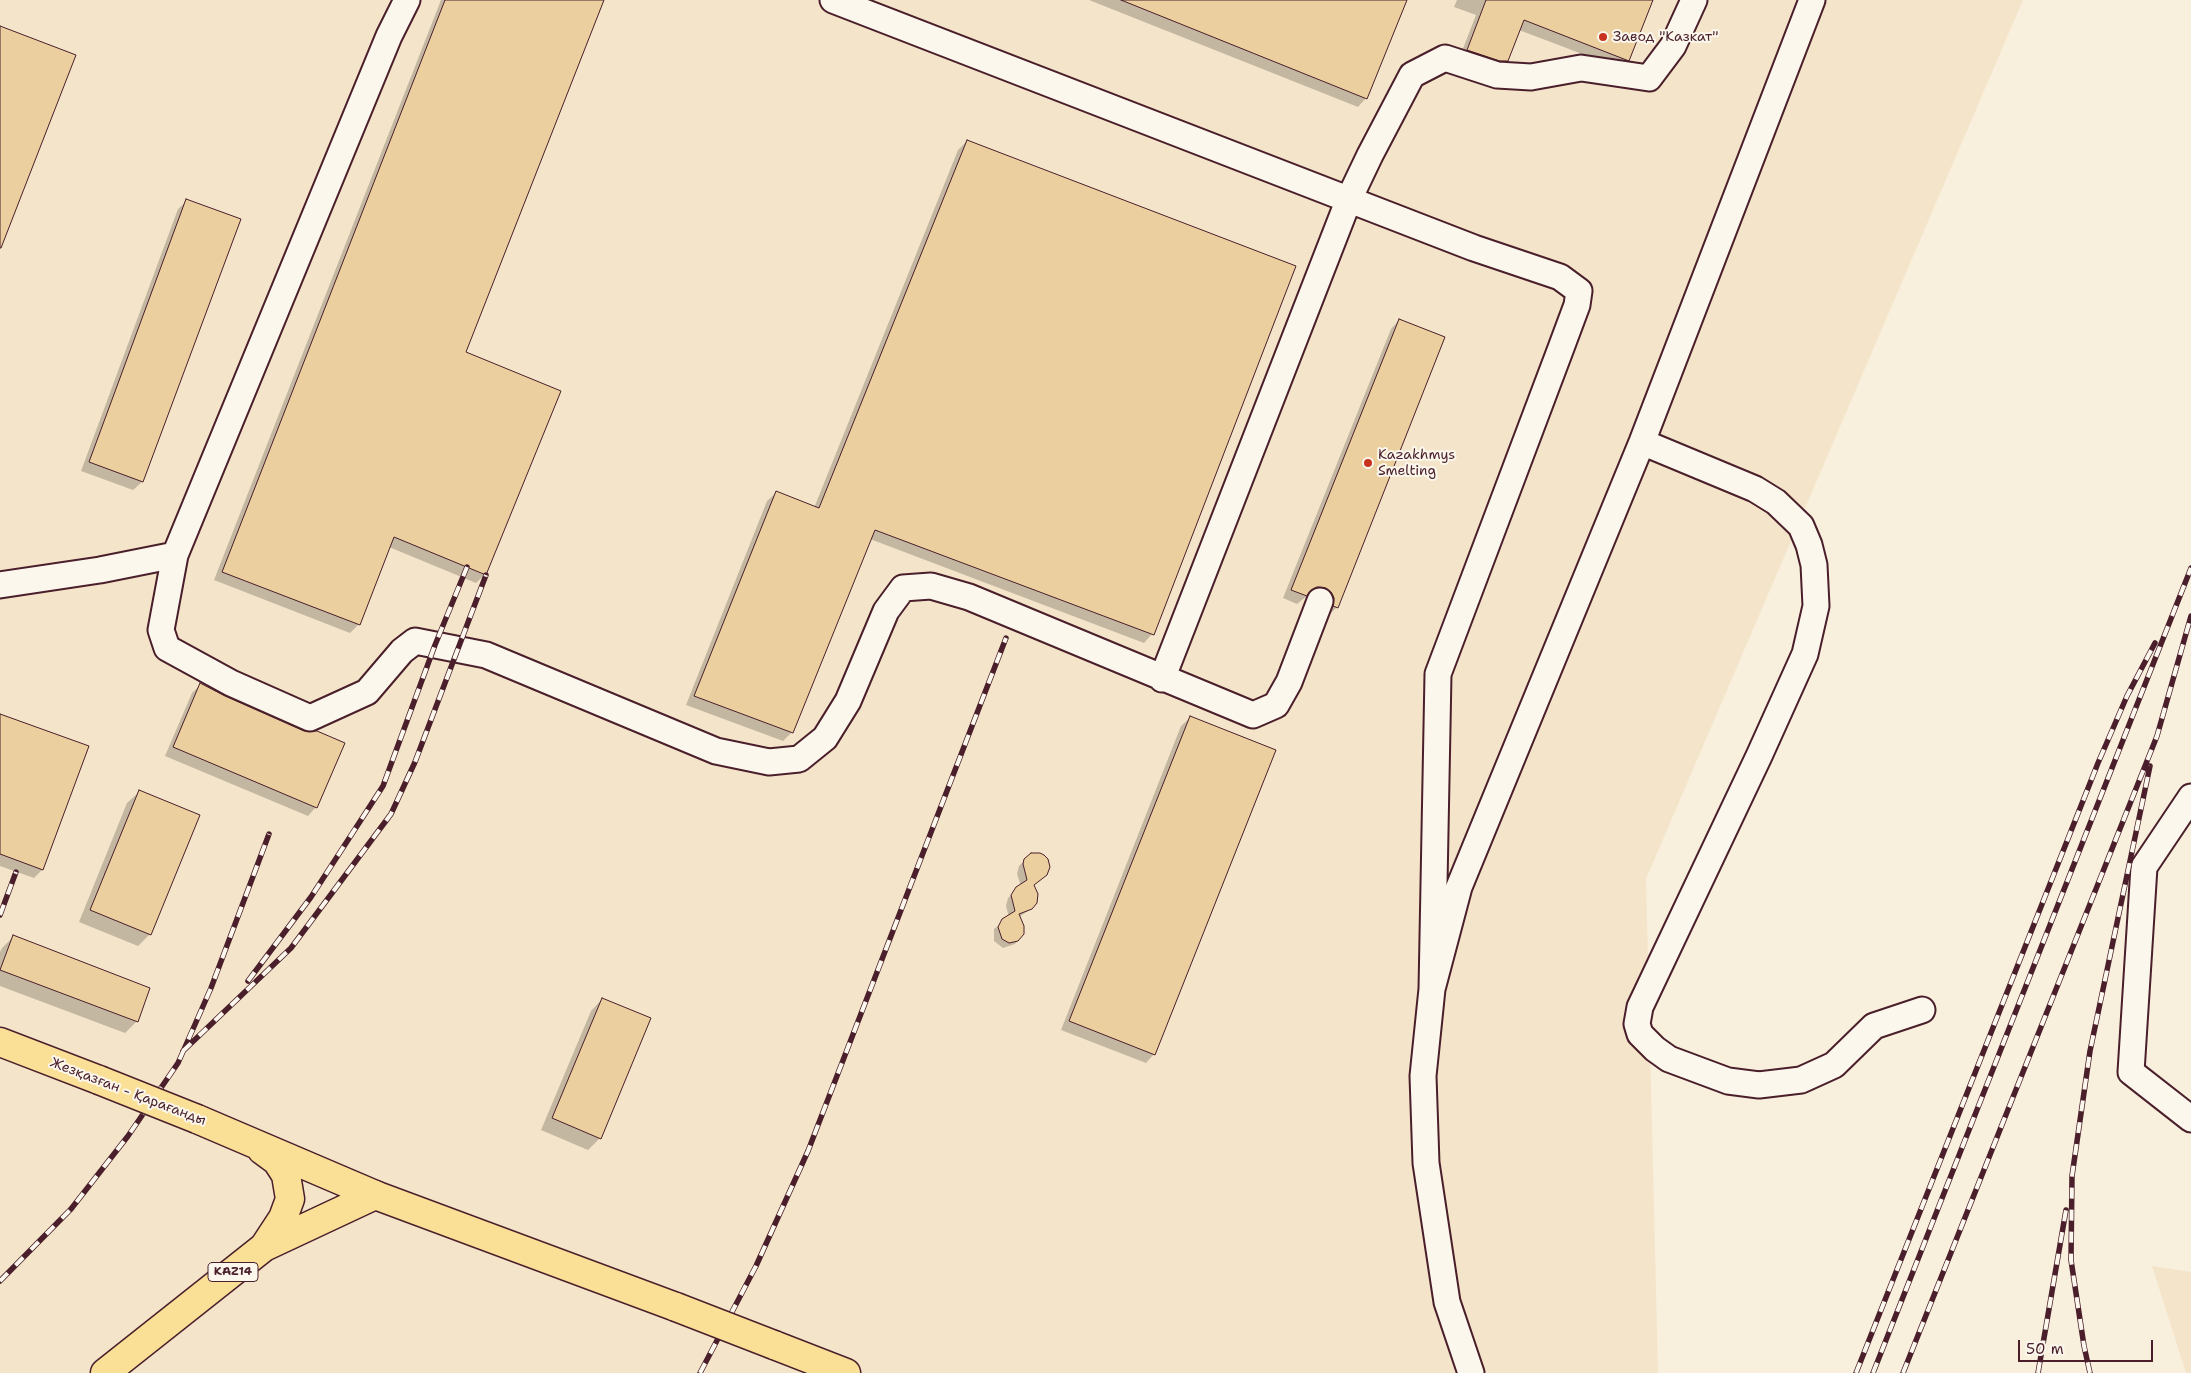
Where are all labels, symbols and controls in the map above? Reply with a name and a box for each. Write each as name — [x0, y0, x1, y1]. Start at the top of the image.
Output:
place label: Завод "Казкат" — [1613, 29, 1718, 45]
marker: Завод "Казкат" — [1597, 31, 1609, 43]
place label: Kazakhmys Smelting — [1378, 447, 1455, 480]
marker: Kazakhmys Smelting — [1362, 457, 1374, 469]
street label: Жезқазған - Қарағанды — [48, 1055, 208, 1129]
road number: KAZ14 — [208, 1262, 258, 1282]
scale bar — [2021, 1330, 2156, 1362]
text: 50 m — [2026, 1339, 2064, 1359]

